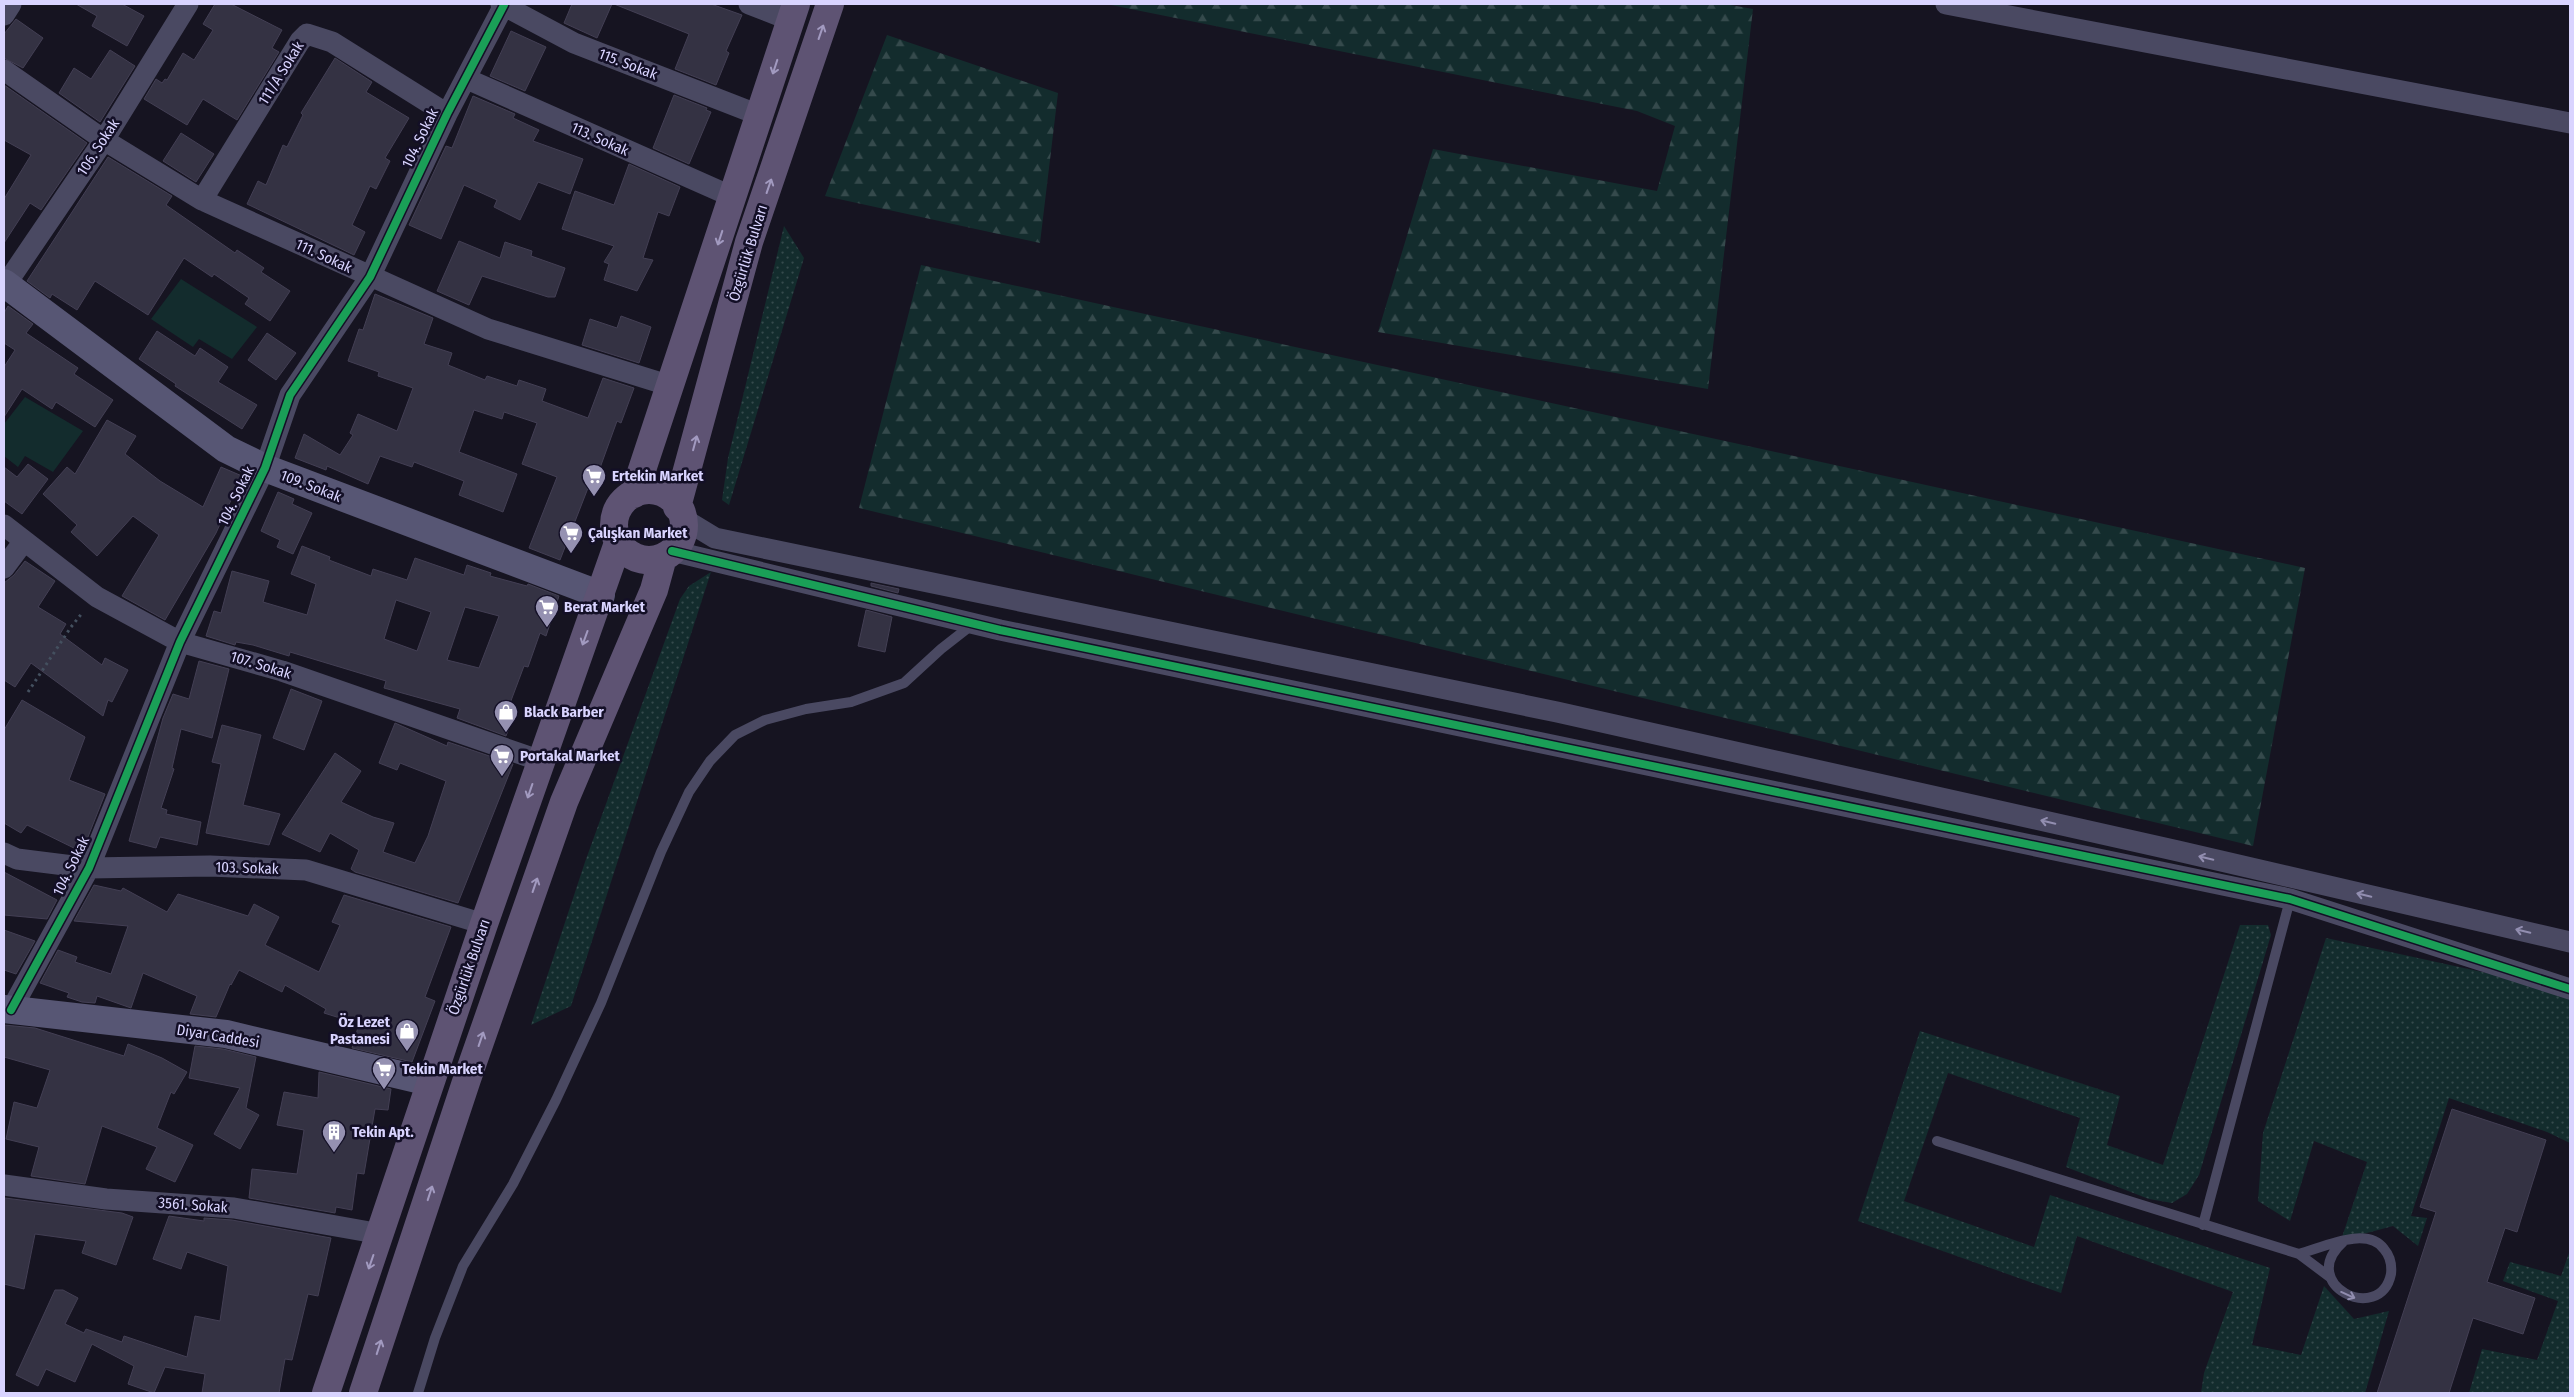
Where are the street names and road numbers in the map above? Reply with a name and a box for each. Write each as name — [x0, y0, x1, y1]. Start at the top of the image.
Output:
street label: 111/A Sokak — [254, 38, 308, 108]
street label: 115. Sokak — [596, 45, 660, 83]
street label: 104. Sokak — [398, 105, 442, 171]
street label: 106. Sokak — [73, 115, 123, 179]
street label: 113. Sokak — [568, 118, 632, 160]
street label: Özgürlük Bulvarı — [725, 203, 771, 303]
street label: 111. Sokak — [293, 235, 355, 277]
street label: 104. Sokak — [214, 463, 258, 529]
street label: 109. Sokak — [278, 466, 344, 506]
street label: 107. Sokak — [228, 647, 294, 683]
street label: 104. Sokak — [49, 833, 93, 899]
street label: 103. Sokak — [215, 858, 279, 878]
street label: Özgürlük Bulvarı — [444, 917, 494, 1017]
street label: Diyar Caddesi — [175, 1021, 261, 1051]
street label: 3561. Sokak — [158, 1194, 228, 1216]

